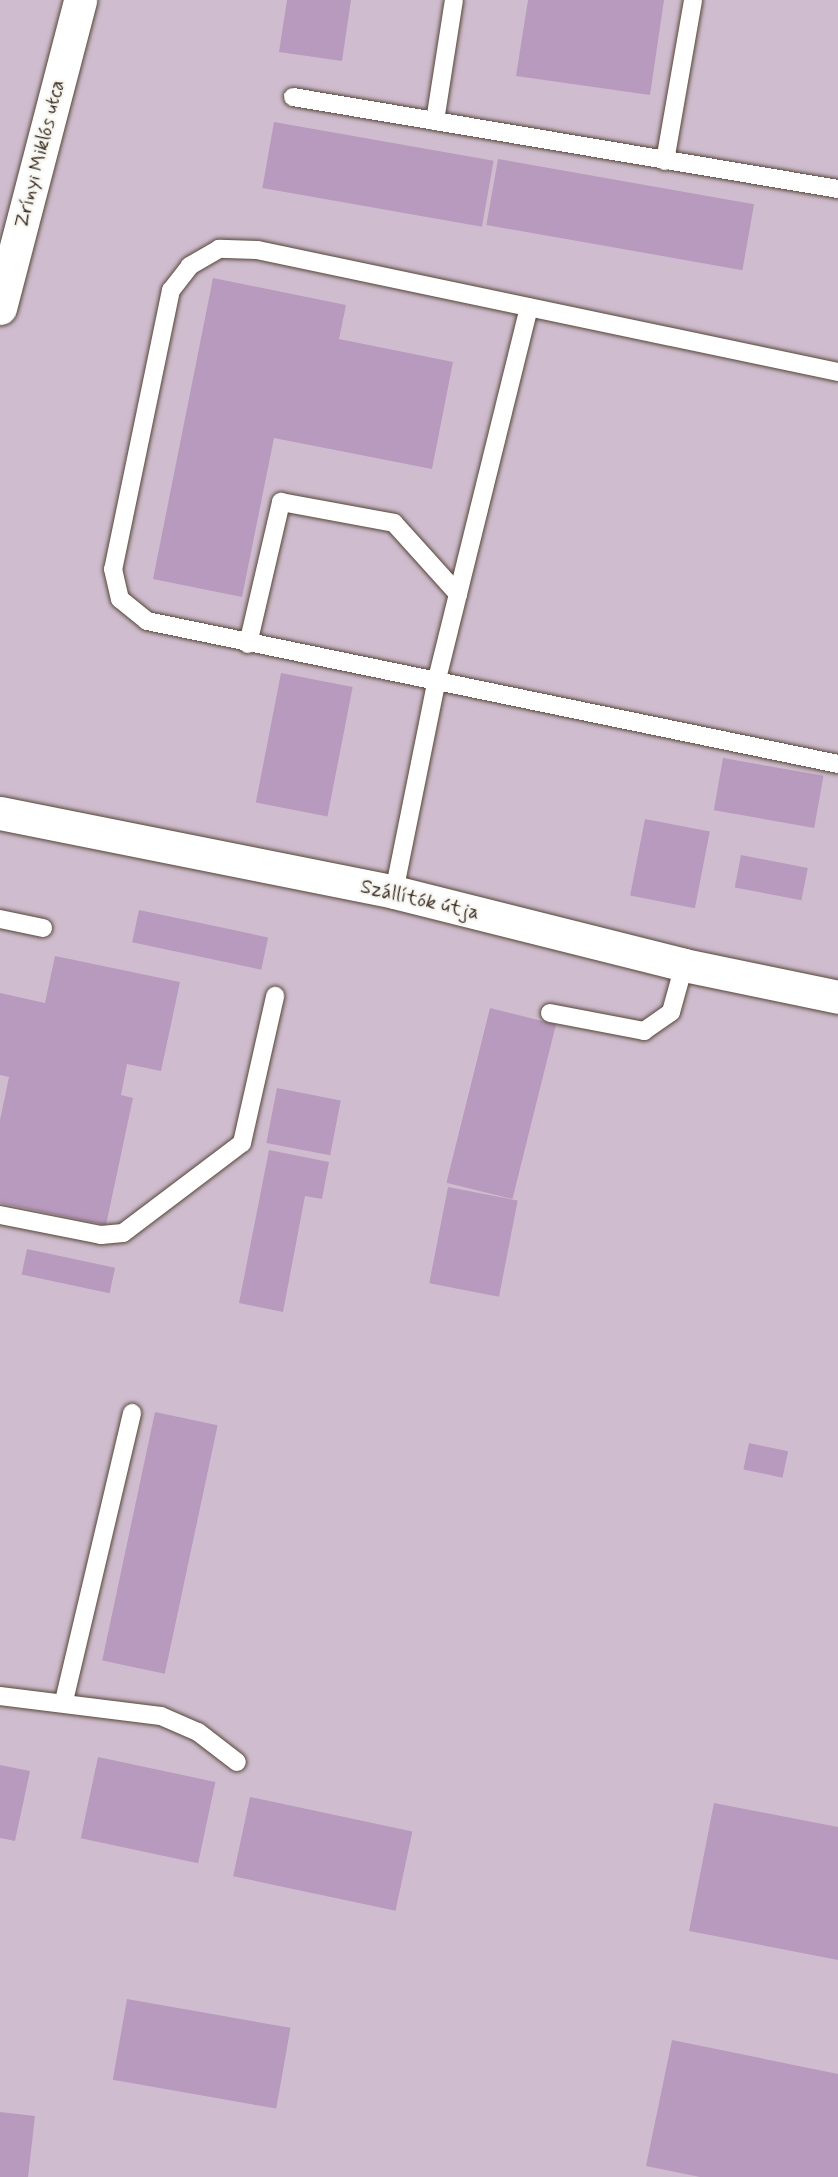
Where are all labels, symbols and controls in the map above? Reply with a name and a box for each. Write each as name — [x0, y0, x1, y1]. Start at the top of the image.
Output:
street label: Zrínyi Miklós utca — [9, 74, 71, 234]
street label: Szállítók útja — [358, 875, 482, 925]

